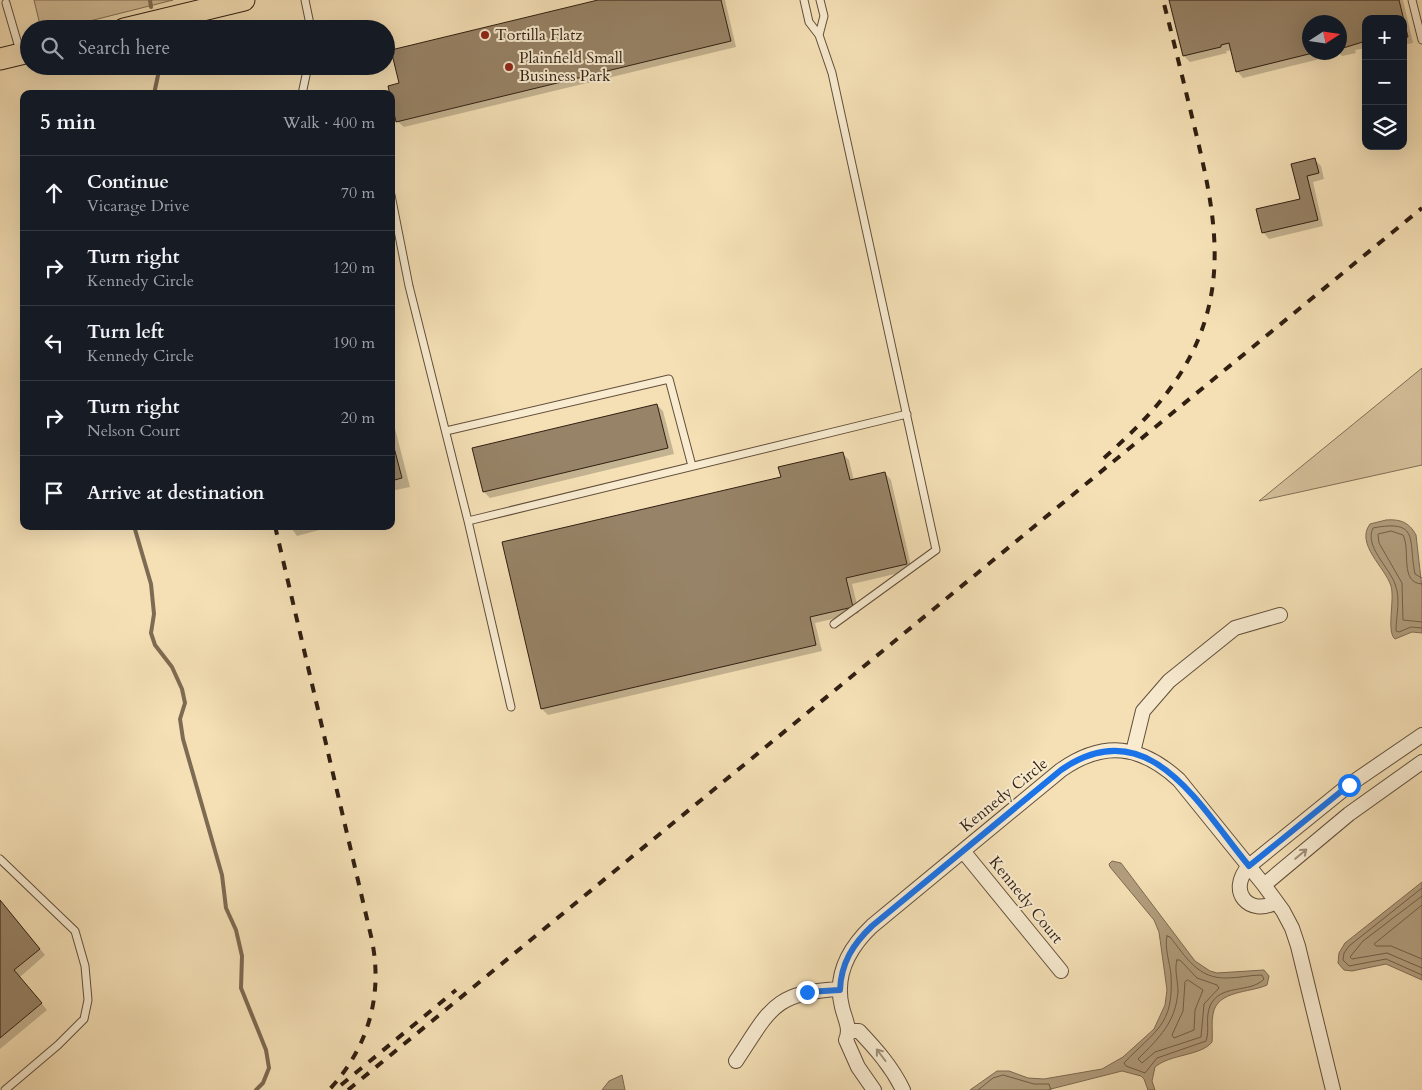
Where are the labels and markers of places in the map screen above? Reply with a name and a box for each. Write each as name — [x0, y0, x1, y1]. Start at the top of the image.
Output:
place label: Tortilla Flatz — [495, 24, 582, 46]
marker: Tortilla Flatz — [479, 29, 491, 41]
place label: Plainfield Small Business Park — [519, 47, 623, 87]
marker: Plainfield Small Business Park — [503, 61, 515, 73]

